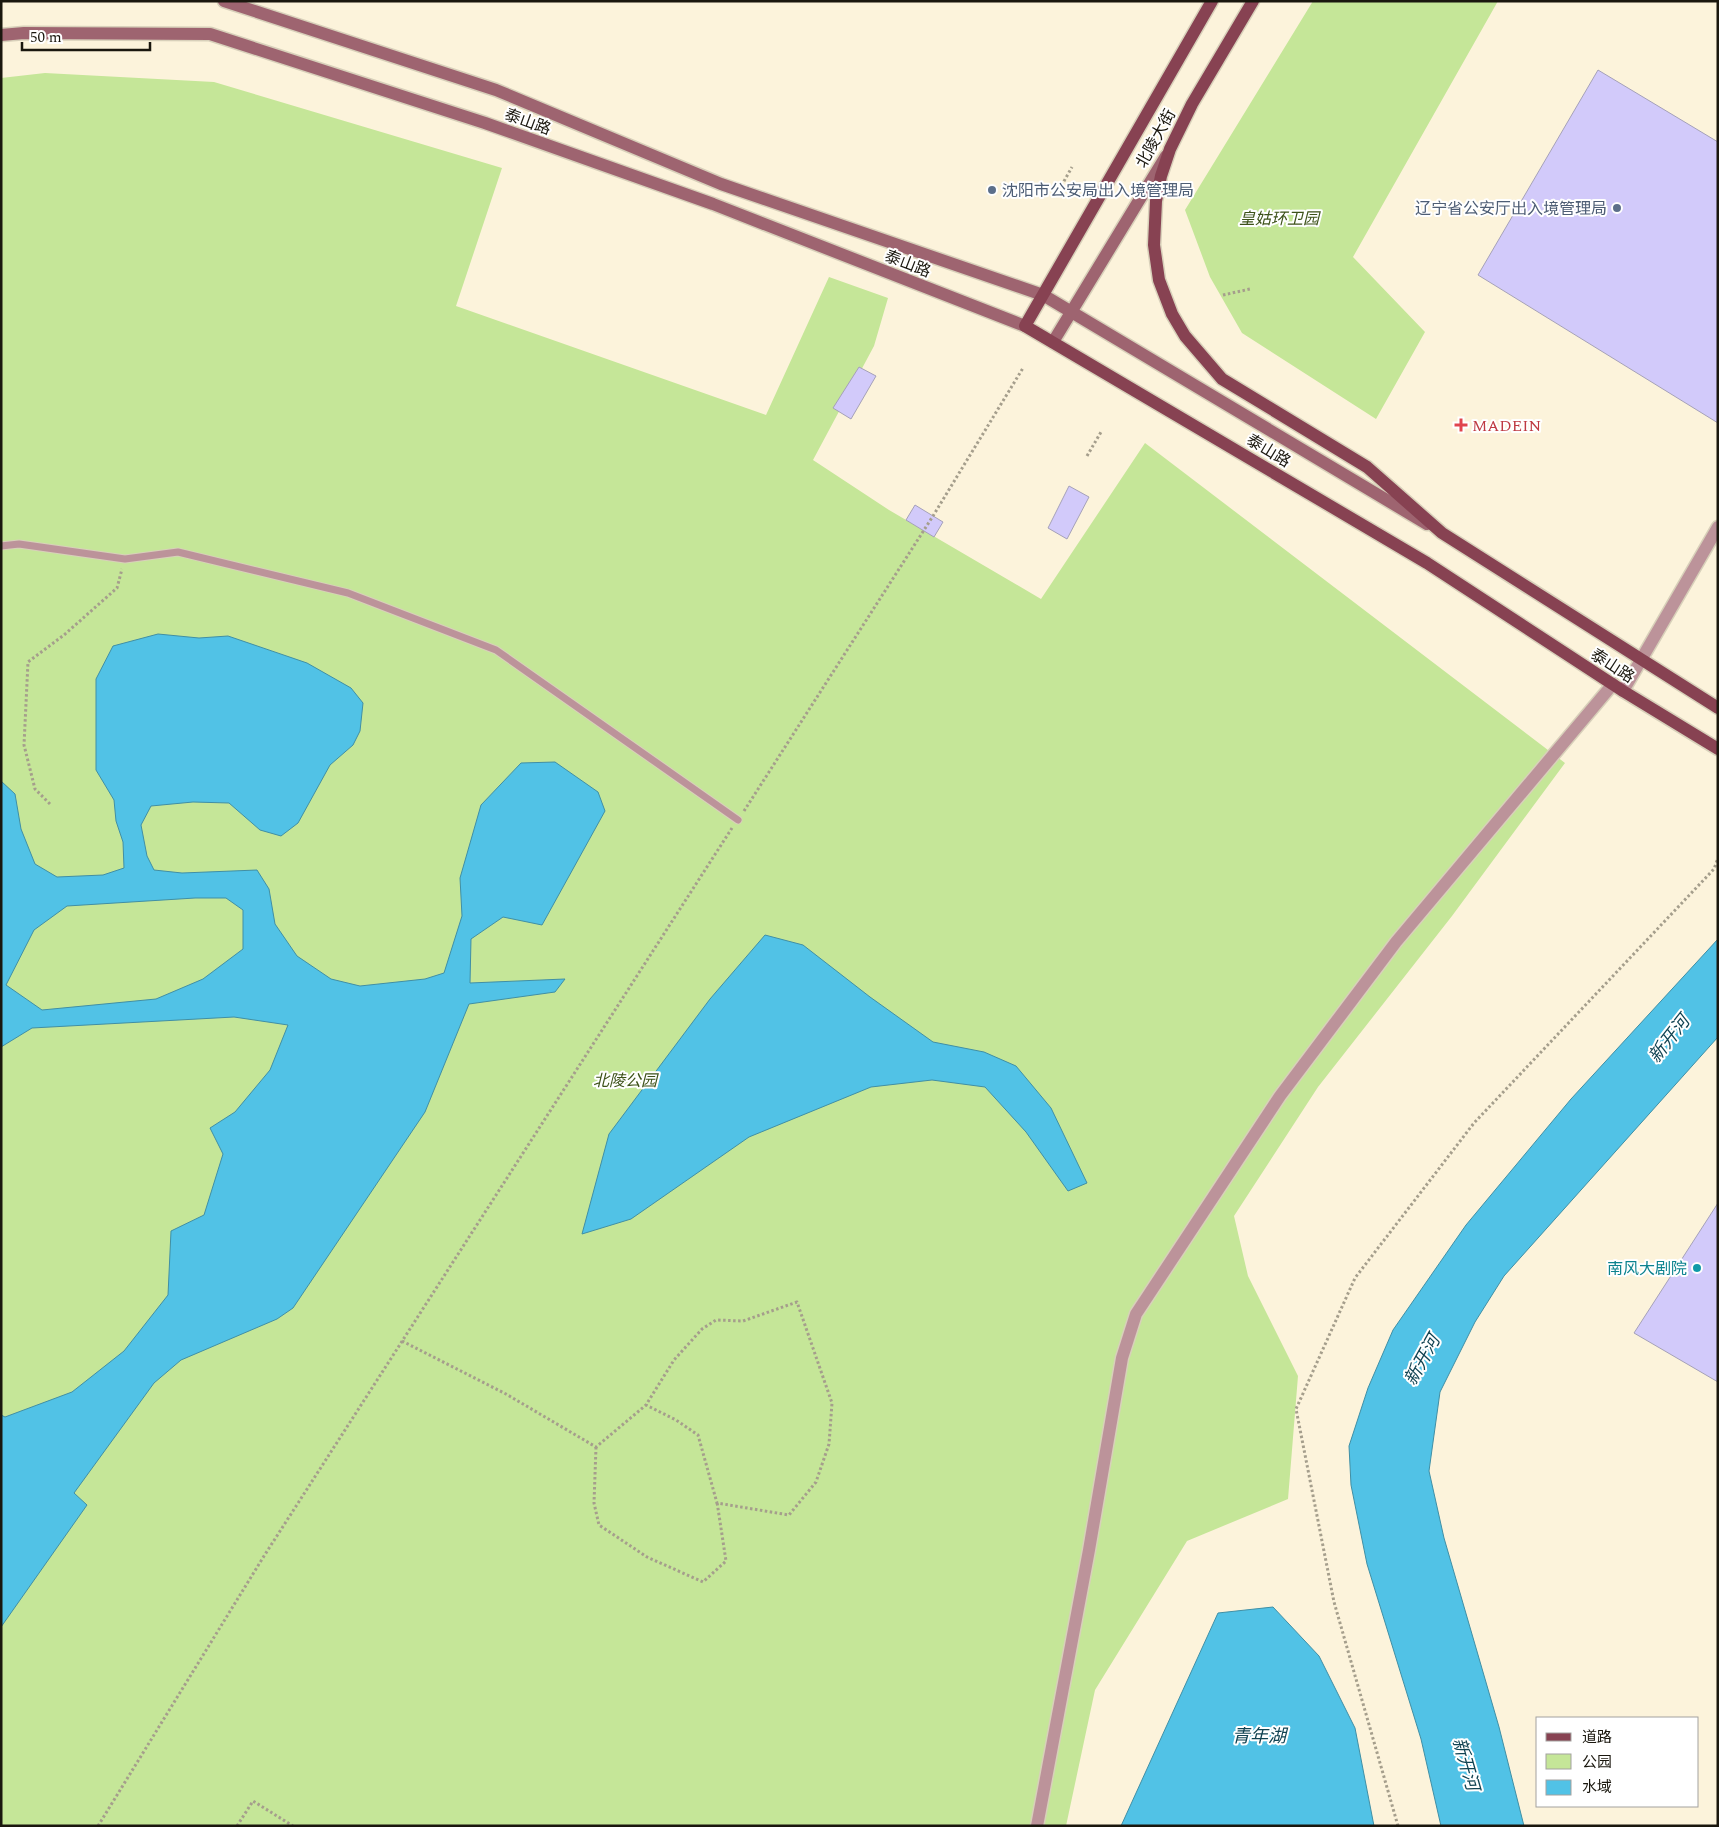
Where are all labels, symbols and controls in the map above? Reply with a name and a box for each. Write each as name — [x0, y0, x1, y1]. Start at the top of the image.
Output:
scale bar — [22, 20, 150, 52]
text: 50 m — [30, 26, 62, 49]
street label: 泰山路 — [501, 102, 554, 141]
street label: 北陵大街 — [1130, 105, 1182, 172]
place label: 沈阳市公安局出入境管理局 — [1002, 179, 1194, 203]
marker: 沈阳市公安局出入境管理局 — [986, 184, 998, 196]
place label: 辽宁省公安厅出入境管理局 — [1415, 197, 1607, 221]
marker: 辽宁省公安厅出入境管理局 — [1611, 202, 1623, 214]
park label: 皇姑环卫园 — [1239, 207, 1321, 231]
street label: 泰山路 — [881, 244, 934, 284]
place label: MADEIN — [1472, 414, 1541, 438]
marker: MADEIN — [1454, 418, 1468, 432]
street label: 泰山路 — [1242, 428, 1295, 474]
street label: 泰山路 — [1586, 643, 1639, 689]
water label: 新开河 — [1642, 1007, 1699, 1069]
park label: 北陵公园 — [593, 1069, 659, 1093]
place label: 南风大剧院 — [1607, 1257, 1687, 1281]
marker: 南风大剧院 — [1691, 1262, 1703, 1274]
water label: 新开河 — [1398, 1327, 1449, 1390]
legend — [1536, 1717, 1699, 1807]
water label: 青年湖 — [1232, 1723, 1289, 1750]
text: 道路 — [1582, 1726, 1612, 1749]
water label: 新开河 — [1445, 1734, 1487, 1797]
text: 公园 — [1582, 1751, 1612, 1774]
text: 水域 — [1582, 1776, 1612, 1799]

